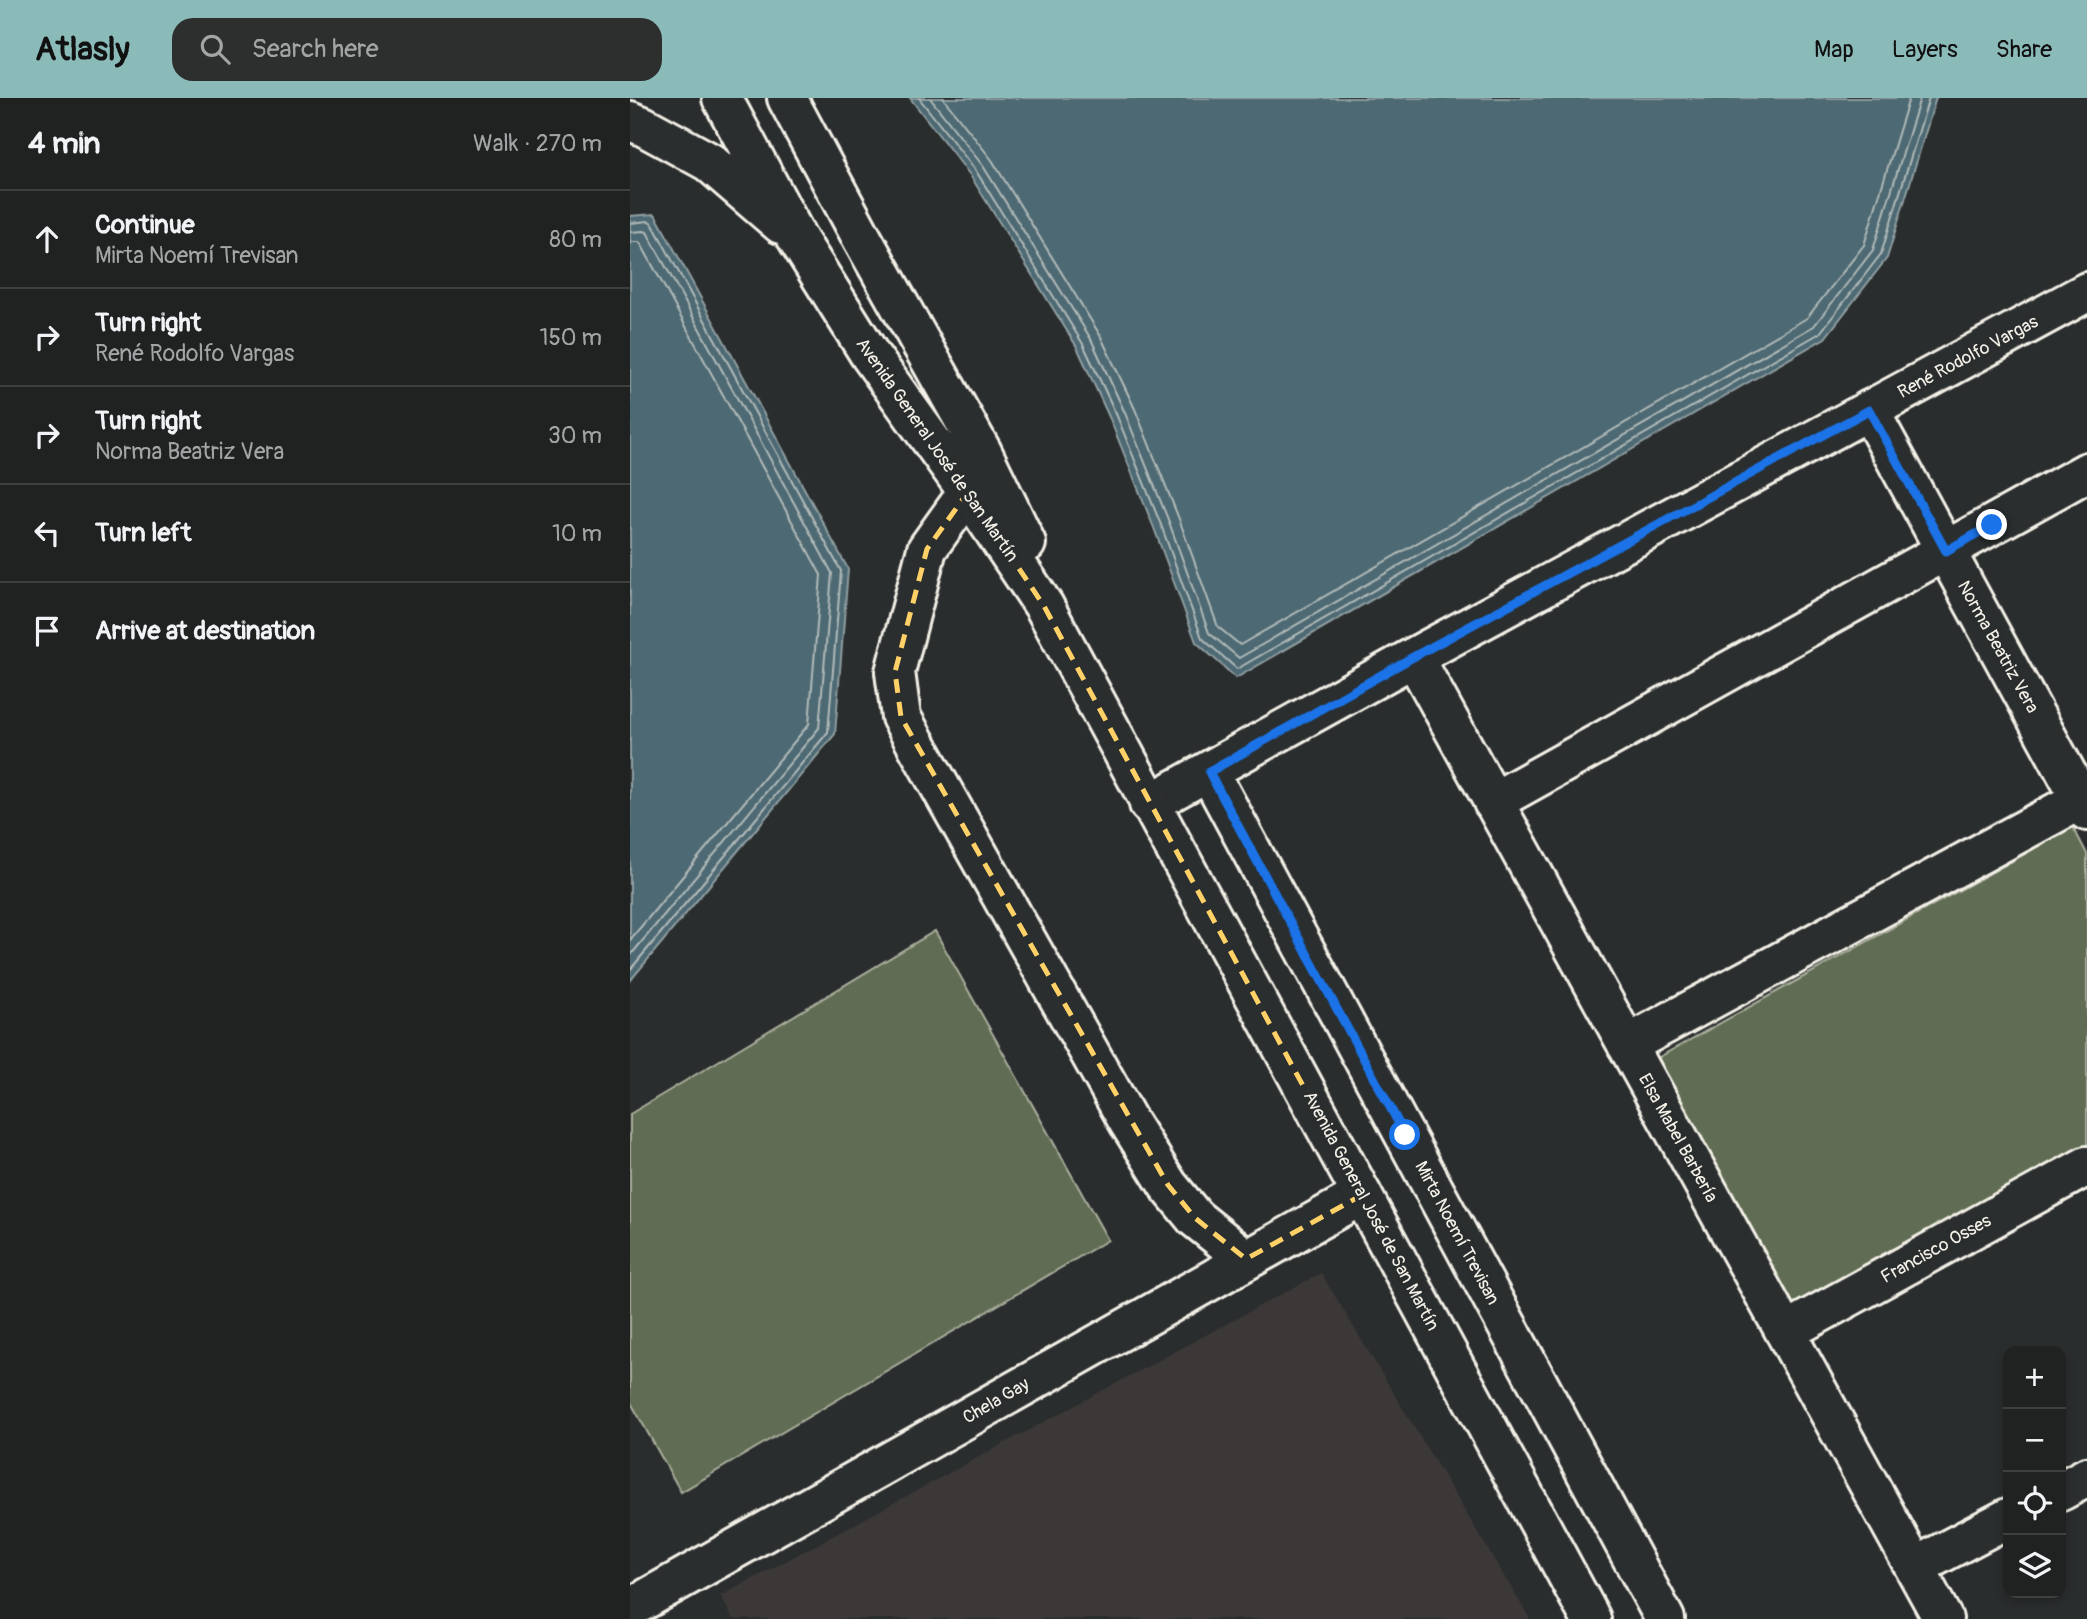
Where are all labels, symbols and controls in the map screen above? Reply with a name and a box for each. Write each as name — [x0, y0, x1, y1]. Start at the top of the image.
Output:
search box — [172, 18, 662, 81]
text: Atlasly — [35, 29, 130, 70]
icon: search — [196, 30, 234, 68]
text: Search here — [252, 33, 379, 65]
text: Map — [1814, 35, 1854, 64]
text: Layers — [1892, 35, 1958, 64]
text: Share — [1996, 35, 2052, 64]
text: 4 min — [28, 125, 101, 162]
text: Walk · 270 m — [473, 129, 602, 158]
text: Continue — [95, 209, 195, 241]
icon: ahead — [28, 220, 66, 258]
text: 80 m — [549, 225, 602, 254]
text: Mirta Noemí Trevisan — [95, 241, 299, 270]
text: Turn right — [95, 307, 201, 339]
street label: René Rodolfo Vargas — [1894, 310, 2042, 404]
icon: right — [28, 318, 66, 356]
text: 150 m — [539, 323, 602, 352]
street label: Avenida General José de San Martín — [851, 333, 1023, 567]
text: René Rodolfo Vargas — [95, 339, 294, 368]
text: Turn right — [95, 405, 201, 437]
icon: right — [28, 416, 66, 454]
text: 30 m — [548, 421, 602, 450]
text: Norma Beatriz Vera — [95, 437, 284, 466]
route end — [1976, 509, 2007, 540]
icon: left — [28, 514, 66, 552]
text: Turn left — [95, 517, 191, 549]
text: 10 m — [552, 519, 602, 548]
street label: Norma Beatriz Vera — [1952, 577, 2044, 717]
icon: arrive — [28, 612, 66, 650]
text: Arrive at destination — [95, 615, 315, 647]
street label: Elsa Mabel Barbería — [1633, 1070, 1723, 1206]
street label: Avenida General José de San Martín — [1298, 1087, 1444, 1335]
route start — [1389, 1119, 1420, 1150]
street label: Mirta Noemí Trevisan — [1409, 1157, 1505, 1309]
street label: Francisco Osses — [1877, 1209, 1995, 1289]
map controls — [2003, 1346, 2066, 1598]
button: + — [2003, 1346, 2066, 1409]
street label: Chela Gay — [959, 1373, 1034, 1429]
button: − — [2003, 1409, 2066, 1472]
button: locate — [2003, 1472, 2066, 1535]
button: layers — [2003, 1535, 2066, 1598]

